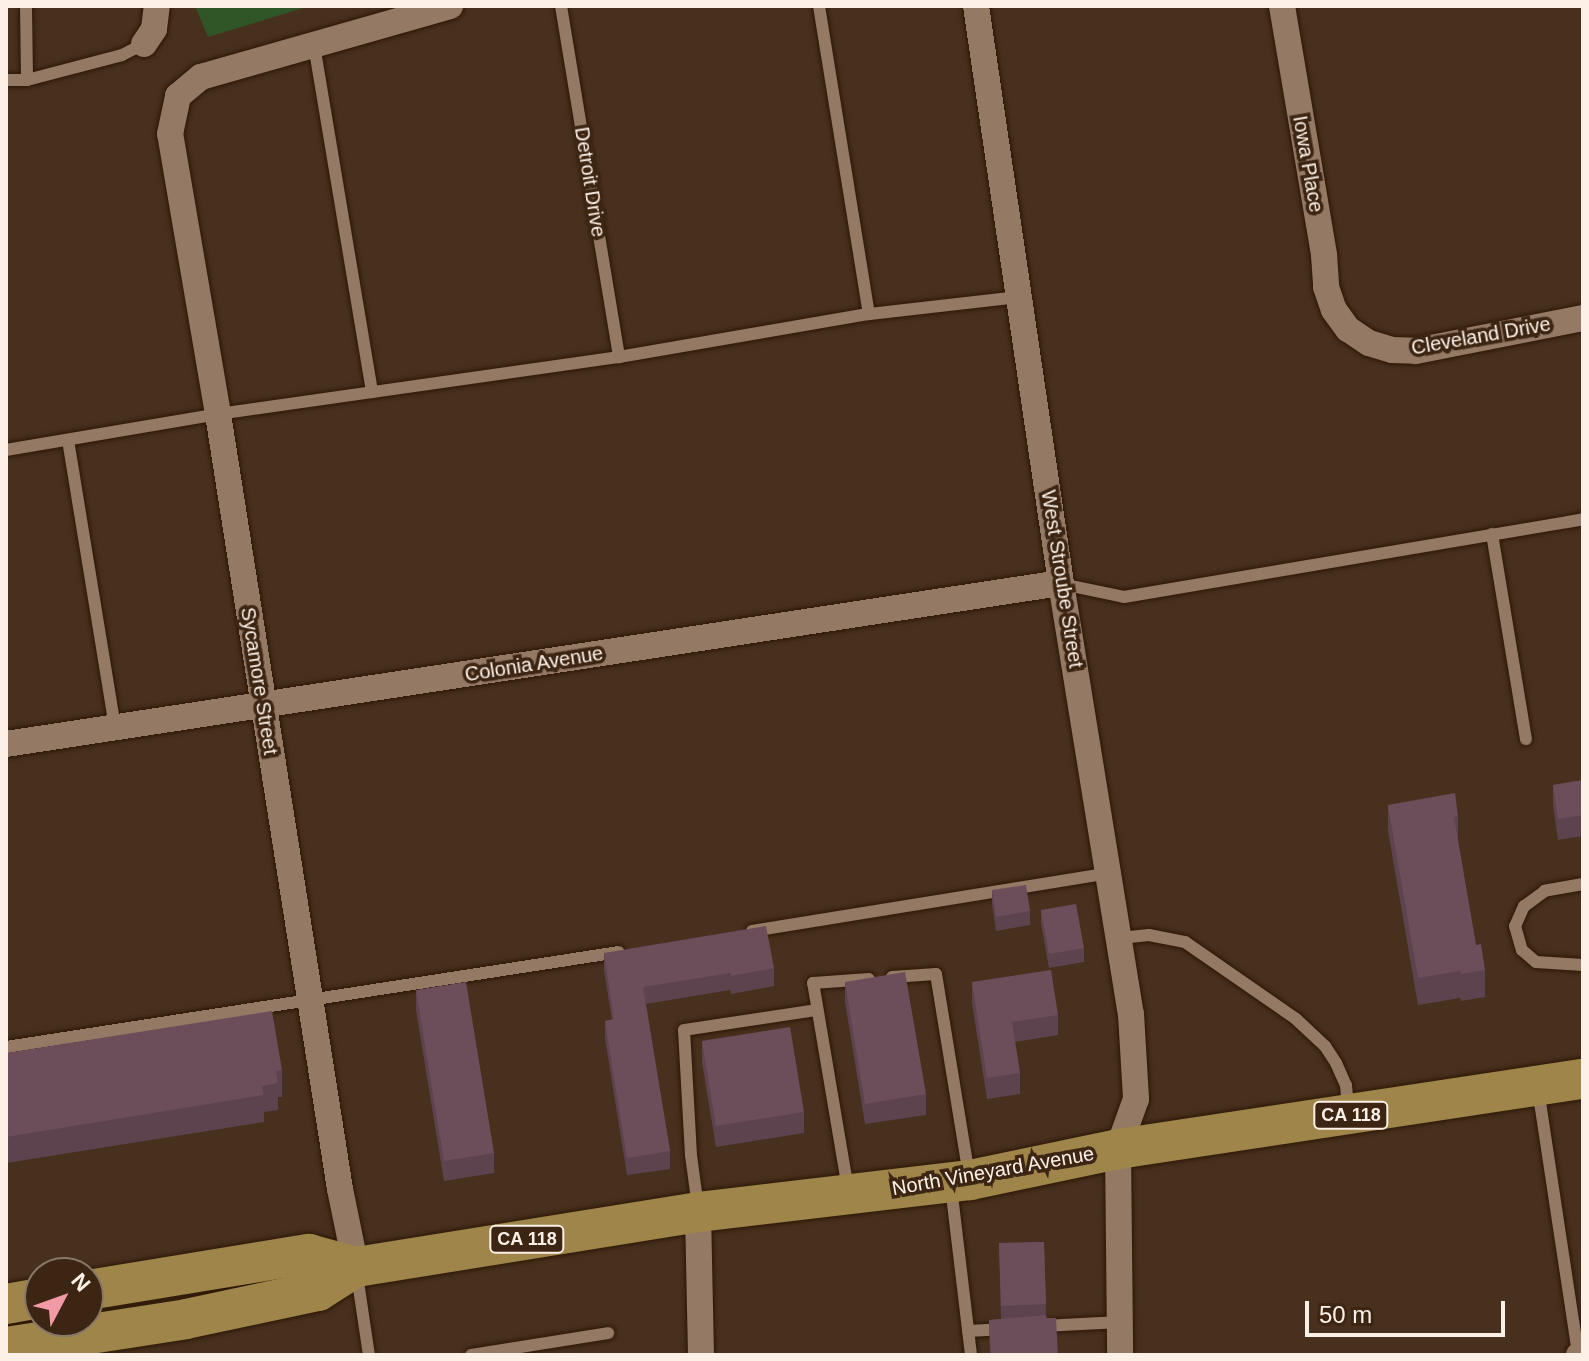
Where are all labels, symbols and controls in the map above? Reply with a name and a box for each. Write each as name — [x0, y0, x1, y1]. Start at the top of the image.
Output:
street label: Iowa Place — [1288, 114, 1328, 214]
street label: Detroit Drive — [569, 125, 611, 239]
street label: Cleveland Drive — [1409, 312, 1553, 360]
street label: West Stroube Street — [1036, 488, 1088, 670]
street label: Sycamore Street — [235, 606, 283, 756]
street label: Colonia Avenue — [463, 641, 605, 687]
road number: CA 118 — [1311, 1101, 1391, 1129]
street label: North Vineyard Avenue — [889, 1141, 1097, 1201]
road number: CA 118 — [487, 1225, 567, 1253]
north arrow — [24, 1257, 104, 1337]
text: N — [66, 1268, 96, 1296]
scale bar — [1309, 1285, 1509, 1335]
text: 50 m — [1319, 1301, 1372, 1328]

